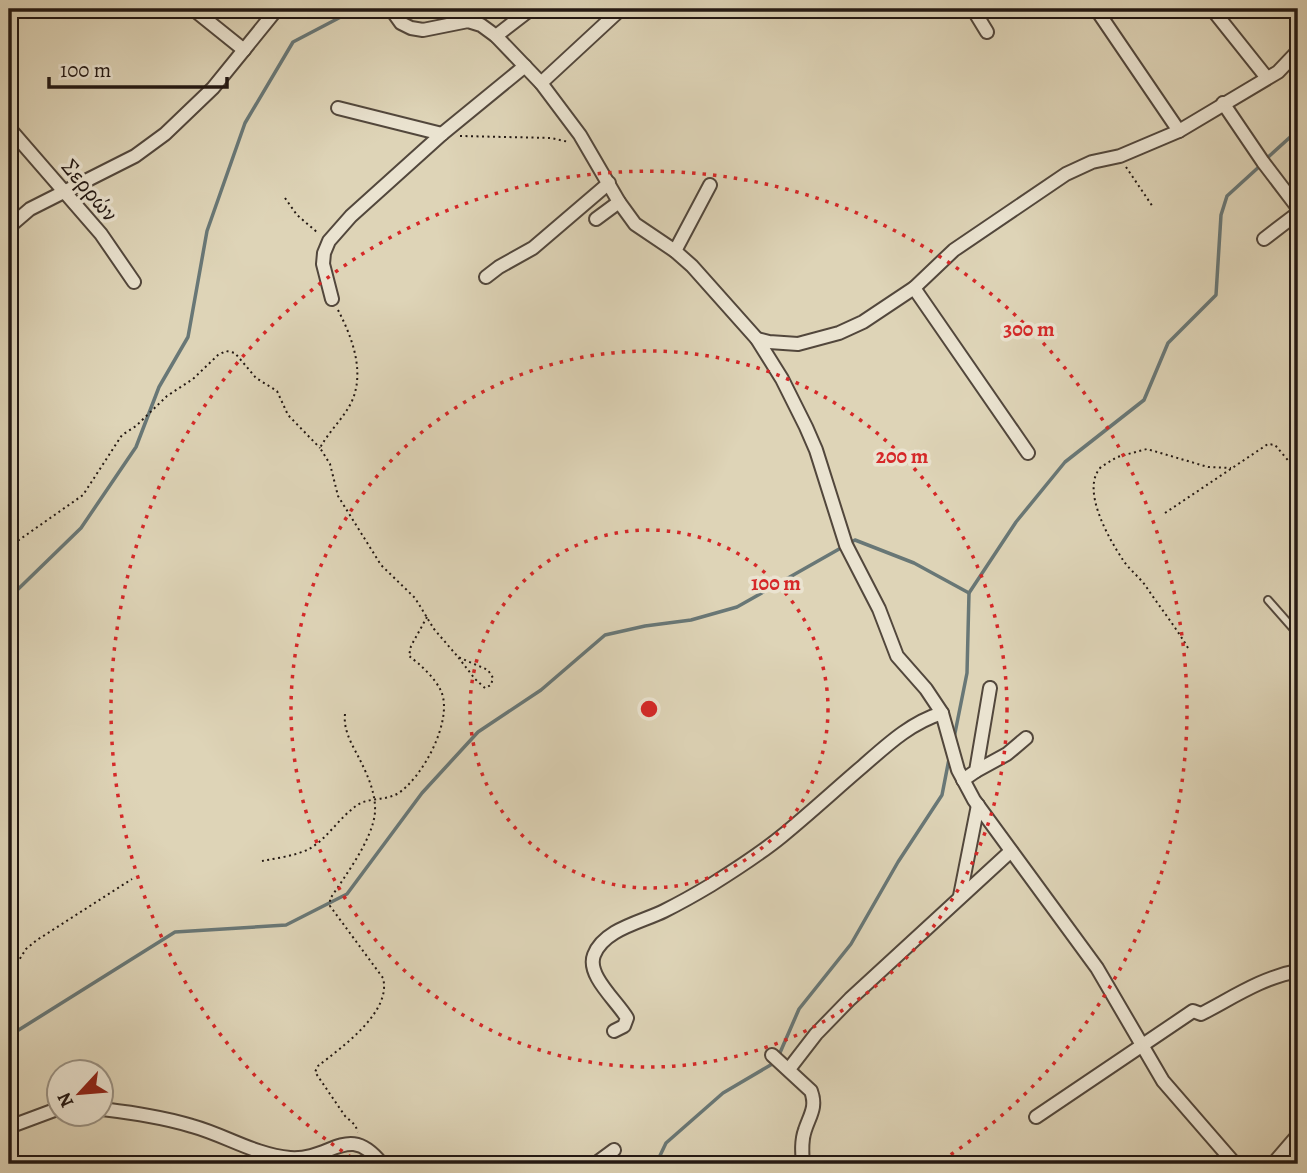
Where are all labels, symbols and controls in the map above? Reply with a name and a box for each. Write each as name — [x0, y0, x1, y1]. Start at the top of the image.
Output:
scale bar — [49, 46, 228, 90]
text: 100 m — [60, 56, 111, 84]
street label: Σερρών — [54, 152, 126, 228]
text: 300 m — [1003, 315, 1055, 343]
text: 200 m — [876, 442, 929, 470]
text: 100 m — [751, 569, 801, 597]
centre of rings — [637, 697, 661, 721]
north arrow — [46, 1058, 116, 1128]
text: N — [51, 1088, 80, 1112]

